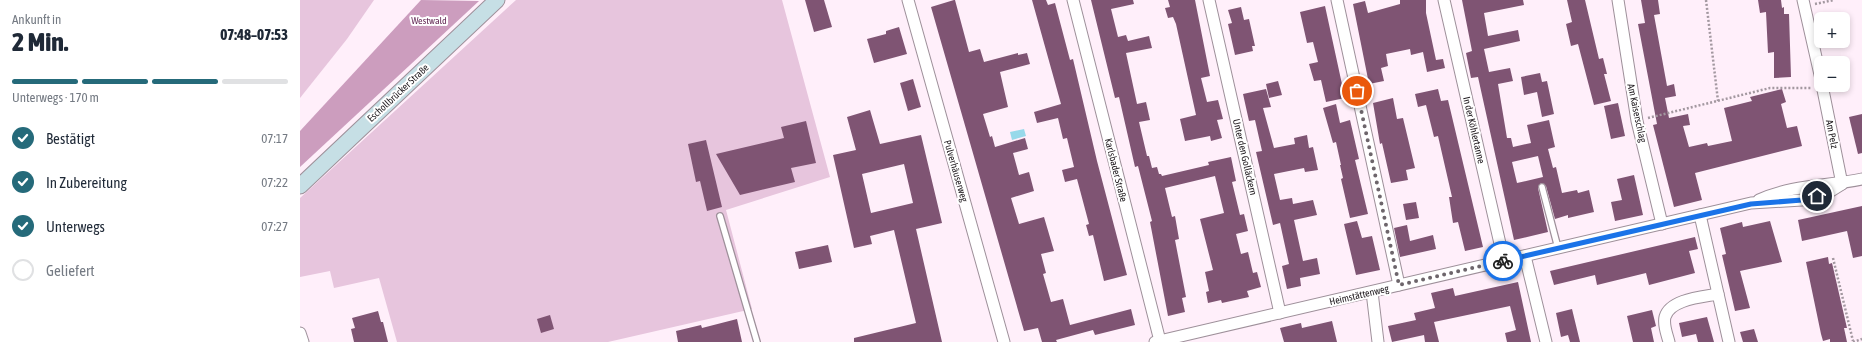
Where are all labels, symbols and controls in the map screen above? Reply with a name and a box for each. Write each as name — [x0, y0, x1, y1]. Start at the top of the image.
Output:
text: Ankunft in — [12, 12, 61, 27]
map controls — [1814, 12, 1850, 92]
button: + — [1814, 12, 1850, 48]
park label: Westwald — [411, 15, 447, 26]
text: 07:48–07:53 — [220, 26, 288, 43]
text: 2 Min. — [12, 27, 68, 57]
button: − — [1814, 56, 1850, 92]
street label: Eschollbrücker Straße — [365, 62, 431, 124]
pin — [1340, 74, 1374, 108]
icon: bag — [1346, 80, 1368, 102]
street label: Am Kaiserschlag — [1625, 83, 1649, 144]
text: Unterwegs · 170 m — [12, 90, 99, 105]
street label: In der Köhlertanne — [1461, 95, 1487, 165]
street label: Unter den Golläckern — [1231, 118, 1259, 196]
street label: Am Pelz — [1824, 119, 1840, 150]
icon: check — [12, 127, 34, 149]
text: Bestätigt — [46, 130, 95, 147]
text: 07:17 — [261, 131, 288, 146]
street label: Karlsbader Straße — [1103, 137, 1129, 203]
street label: Pulverhäuserweg — [942, 139, 970, 204]
icon: check — [12, 171, 34, 193]
text: In Zubereitung — [46, 174, 127, 191]
text: 07:22 — [261, 175, 288, 190]
pin — [1800, 179, 1834, 213]
icon: home — [1806, 185, 1828, 207]
icon: check — [12, 215, 34, 237]
text: Unterwegs — [46, 218, 105, 235]
text: 07:27 — [261, 219, 288, 234]
courier — [1483, 241, 1523, 281]
icon: bike — [1492, 250, 1514, 272]
text: Geliefert — [46, 262, 95, 279]
street label: Heimstättenweg — [1328, 283, 1390, 307]

